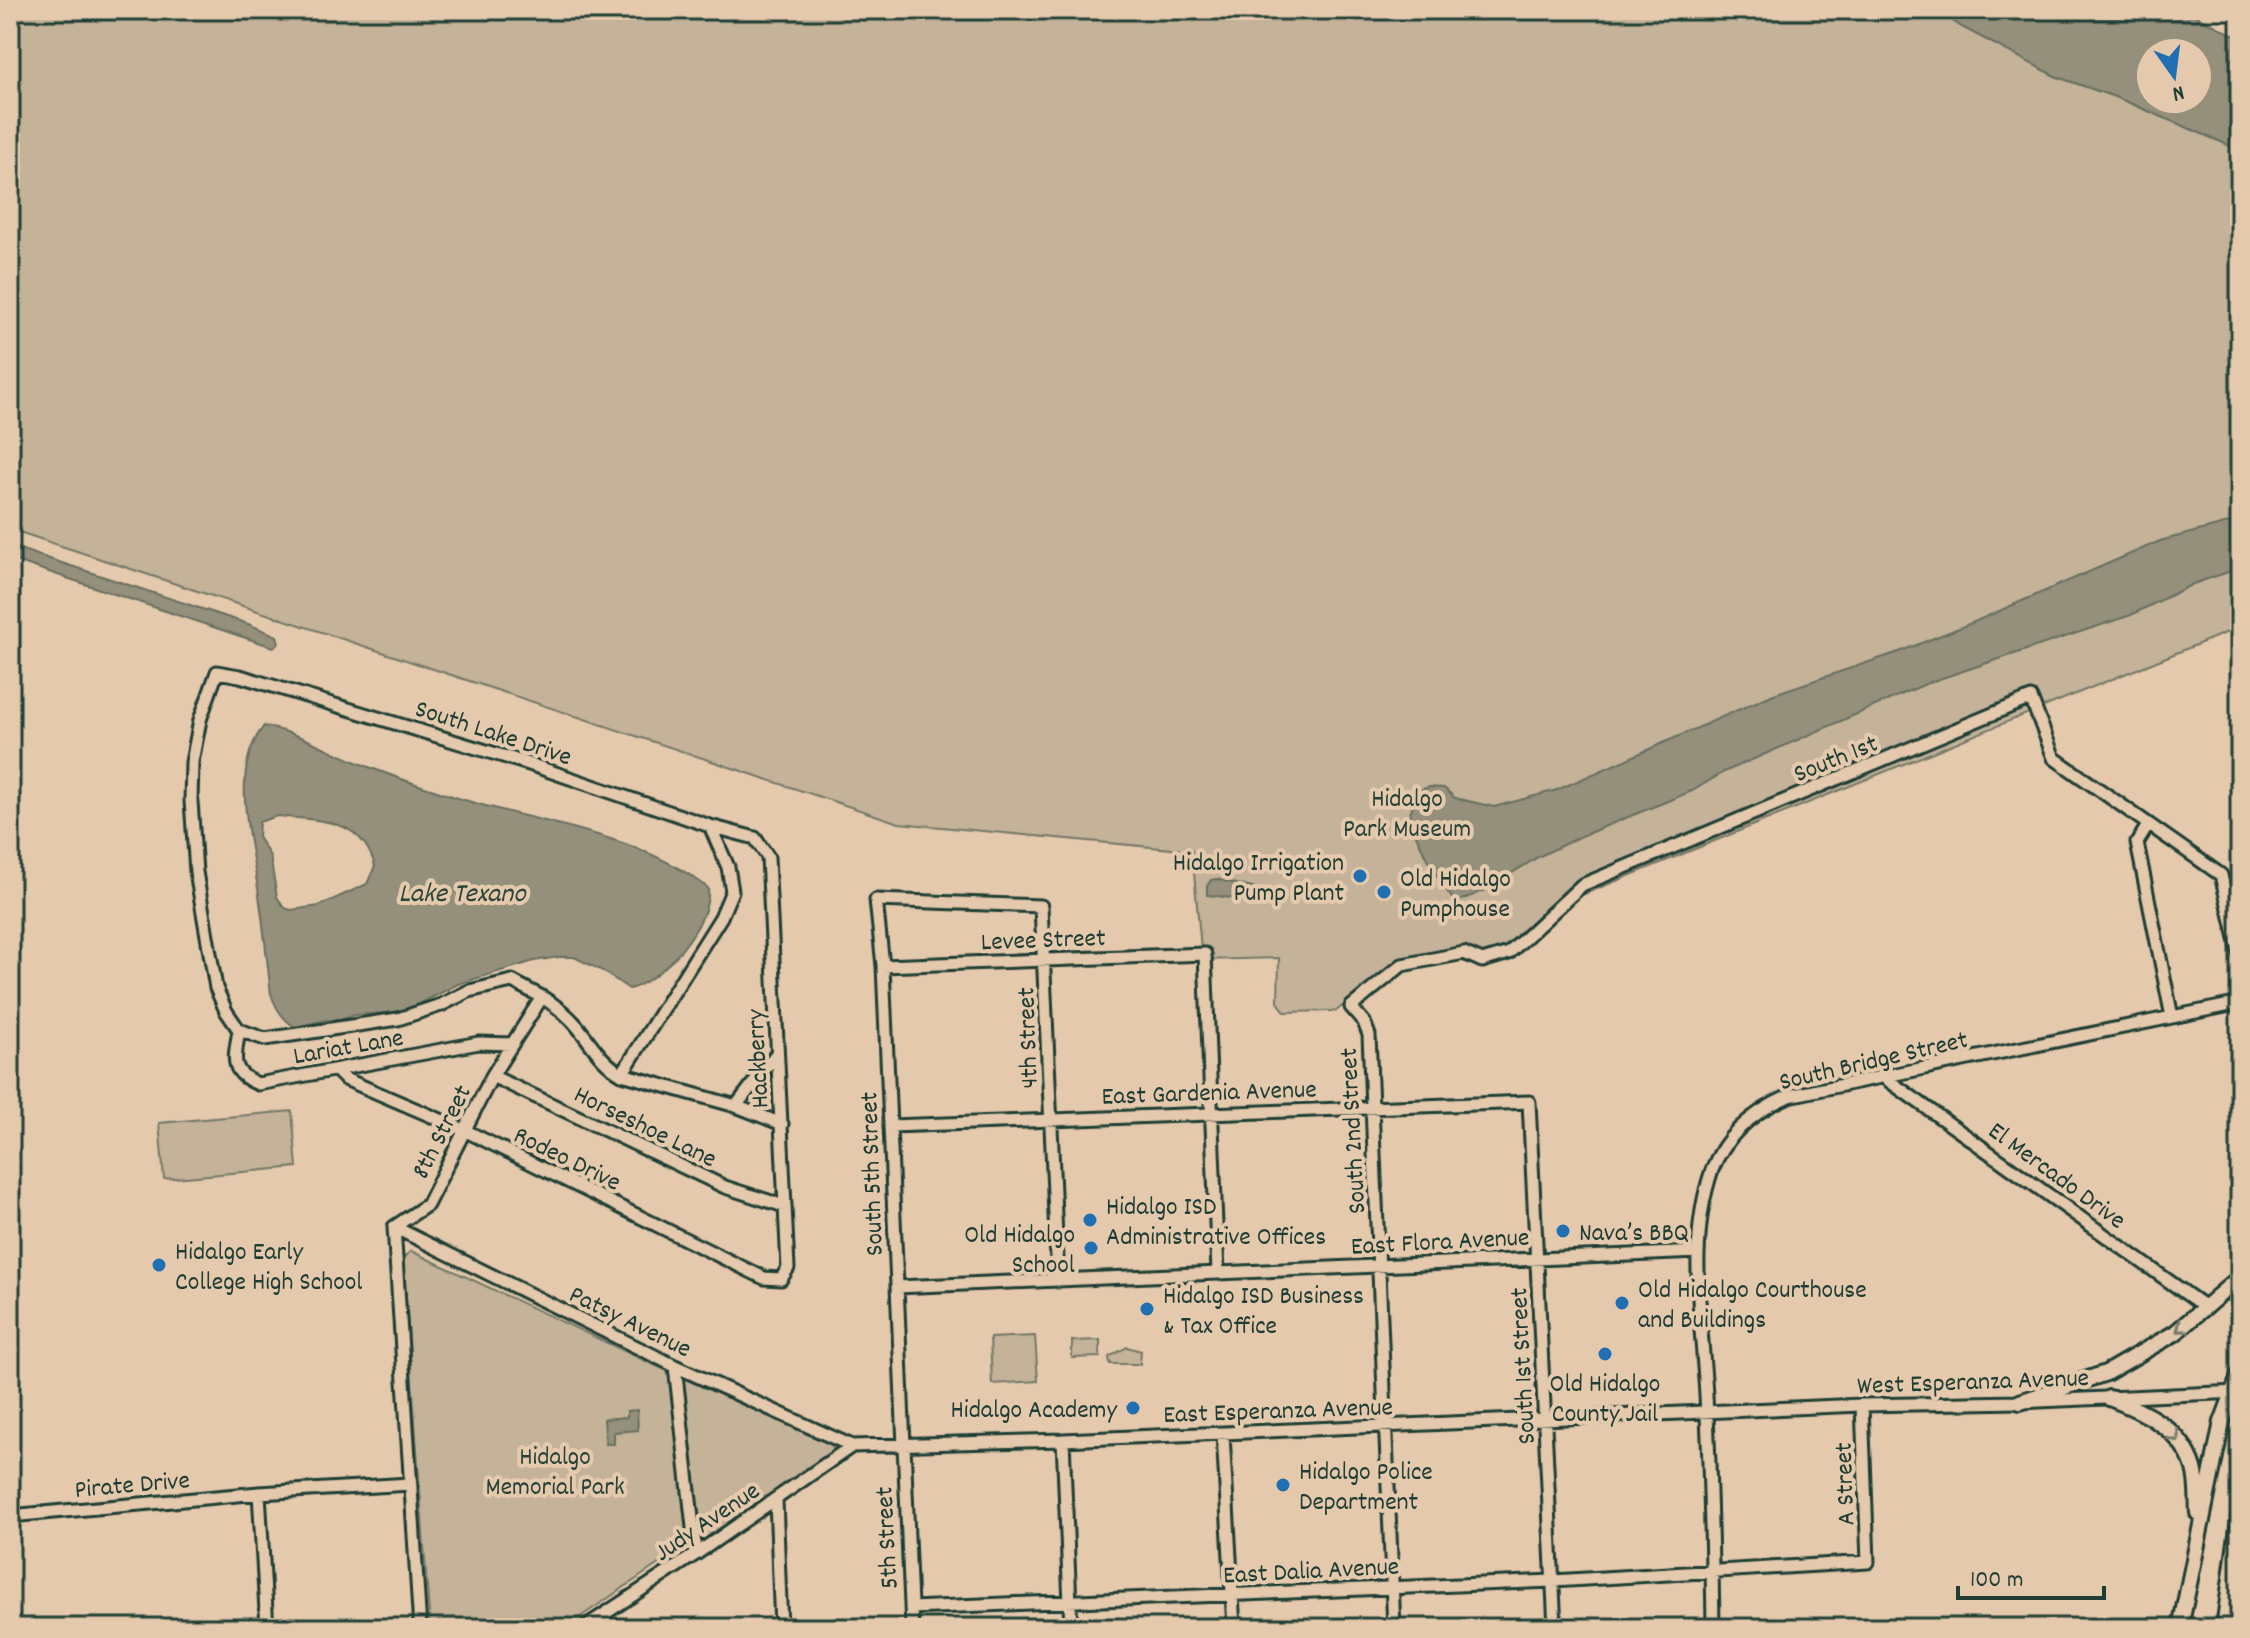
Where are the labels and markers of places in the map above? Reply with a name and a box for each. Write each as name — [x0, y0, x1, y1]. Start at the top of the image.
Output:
place label: Hidalgo Irrigation Pump Plant — [1173, 846, 1344, 913]
place label: Old Hidalgo Pumphouse — [1400, 862, 1511, 929]
marker: Hidalgo Irrigation Pump Plant — [1351, 867, 1369, 885]
marker: Old Hidalgo Pumphouse — [1375, 883, 1393, 901]
place label: Hidalgo ISD Administrative Offices — [1106, 1190, 1326, 1257]
marker: Hidalgo ISD Administrative Offices — [1081, 1211, 1099, 1229]
place label: Nava’s BBQ — [1579, 1216, 1689, 1253]
place label: Old Hidalgo School — [964, 1218, 1075, 1285]
marker: Nava’s BBQ — [1554, 1222, 1572, 1240]
place label: Hidalgo Early College High School — [175, 1235, 363, 1302]
marker: Old Hidalgo School — [1082, 1239, 1100, 1257]
marker: Hidalgo Early College High School — [150, 1256, 168, 1274]
place label: Old Hidalgo Courthouse and Buildings — [1638, 1273, 1867, 1340]
place label: Hidalgo ISD Business & Tax Office — [1163, 1279, 1364, 1346]
marker: Old Hidalgo Courthouse and Buildings — [1613, 1294, 1631, 1312]
marker: Hidalgo ISD Business & Tax Office — [1138, 1300, 1156, 1318]
marker: Old Hidalgo County Jail — [1596, 1345, 1614, 1363]
place label: Old Hidalgo County Jail — [1550, 1367, 1660, 1434]
place label: Hidalgo Academy — [951, 1393, 1117, 1430]
marker: Hidalgo Academy — [1124, 1399, 1142, 1417]
place label: Hidalgo Police Department — [1299, 1455, 1433, 1522]
marker: Hidalgo Police Department — [1274, 1476, 1292, 1494]

